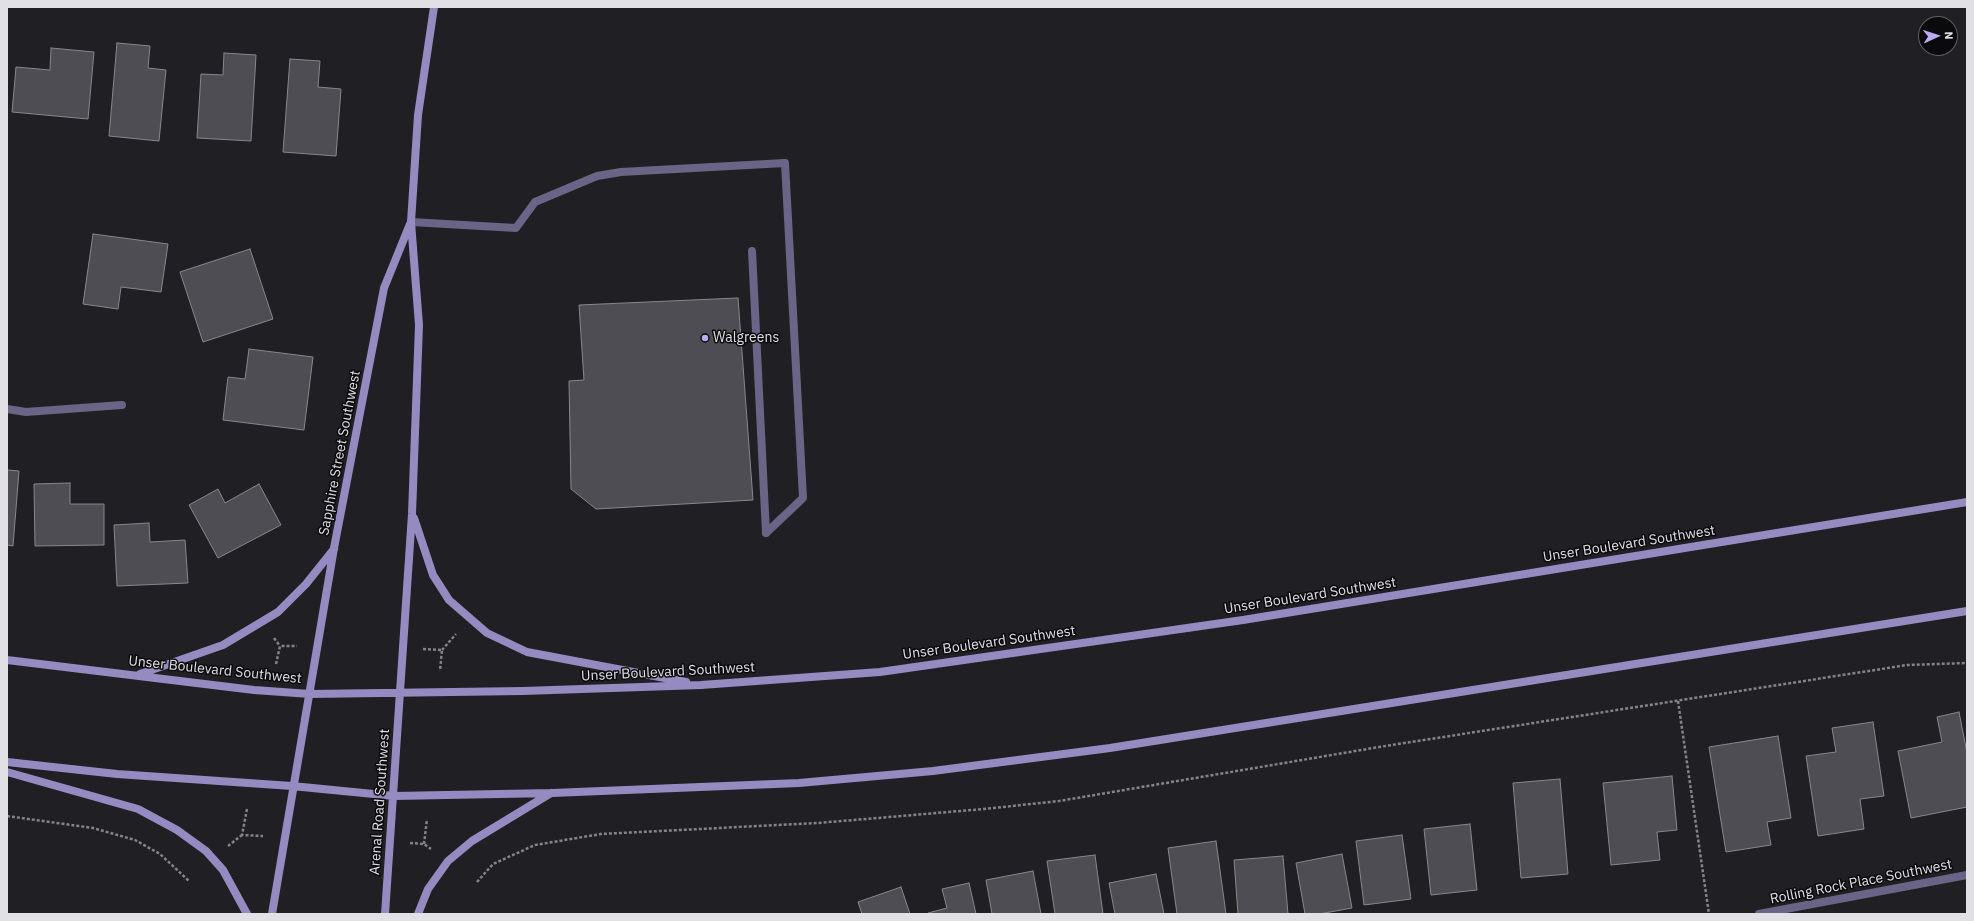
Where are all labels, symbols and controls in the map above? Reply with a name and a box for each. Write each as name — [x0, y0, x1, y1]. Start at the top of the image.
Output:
north arrow — [1918, 16, 1958, 56]
text: N — [1942, 31, 1956, 40]
place label: Walgreens — [713, 330, 779, 346]
marker: Walgreens — [700, 333, 710, 343]
street label: Sapphire Street Southwest — [316, 369, 364, 537]
street label: Unser Boulevard Southwest — [1542, 522, 1716, 566]
street label: Unser Boulevard Southwest — [1223, 574, 1397, 618]
street label: Unser Boulevard Southwest — [902, 623, 1076, 663]
street label: Unser Boulevard Southwest — [128, 653, 302, 687]
street label: Unser Boulevard Southwest — [581, 659, 755, 685]
street label: Arenal Road Southwest — [367, 728, 393, 876]
street label: Rolling Rock Place Southwest — [1769, 856, 1953, 908]

